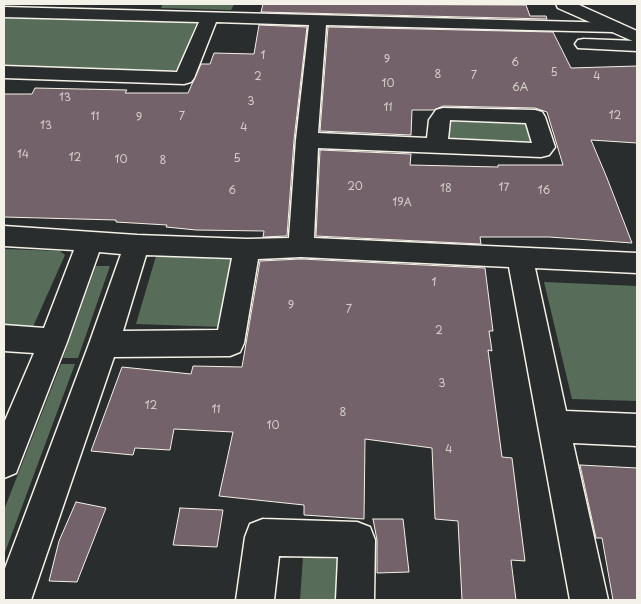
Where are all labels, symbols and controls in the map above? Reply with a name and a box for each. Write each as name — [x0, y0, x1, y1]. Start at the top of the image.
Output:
house number: 1 — [261, 49, 265, 63]
house number: 9 — [384, 53, 390, 67]
house number: 6 — [511, 56, 519, 70]
house number: 5 — [550, 66, 558, 80]
house number: 8 — [435, 68, 441, 82]
house number: 7 — [471, 69, 477, 83]
house number: 2 — [254, 70, 262, 84]
house number: 4 — [593, 70, 601, 84]
house number: 10 — [382, 77, 394, 91]
house number: 6A — [512, 81, 528, 95]
house number: 13 — [59, 91, 71, 105]
house number: 3 — [247, 95, 255, 109]
house number: 11 — [383, 101, 393, 115]
house number: 12 — [609, 109, 621, 123]
house number: 11 — [90, 110, 100, 124]
house number: 7 — [179, 110, 185, 124]
house number: 9 — [136, 111, 142, 125]
house number: 13 — [40, 119, 52, 133]
house number: 4 — [240, 121, 248, 135]
house number: 14 — [17, 148, 29, 162]
house number: 12 — [69, 151, 81, 165]
house number: 5 — [233, 152, 241, 166]
house number: 10 — [115, 153, 127, 167]
house number: 8 — [160, 154, 166, 168]
house number: 20 — [347, 180, 363, 194]
house number: 17 — [499, 181, 509, 195]
house number: 18 — [440, 182, 452, 196]
house number: 6 — [228, 184, 236, 198]
house number: 16 — [538, 184, 550, 198]
house number: 19A — [392, 196, 412, 210]
house number: 1 — [432, 276, 436, 290]
house number: 9 — [288, 299, 294, 313]
house number: 7 — [346, 303, 352, 317]
house number: 2 — [435, 324, 443, 338]
house number: 3 — [438, 377, 446, 391]
house number: 12 — [145, 399, 157, 413]
house number: 11 — [211, 403, 221, 417]
house number: 8 — [340, 406, 346, 420]
house number: 10 — [267, 419, 279, 433]
house number: 4 — [445, 443, 453, 457]

